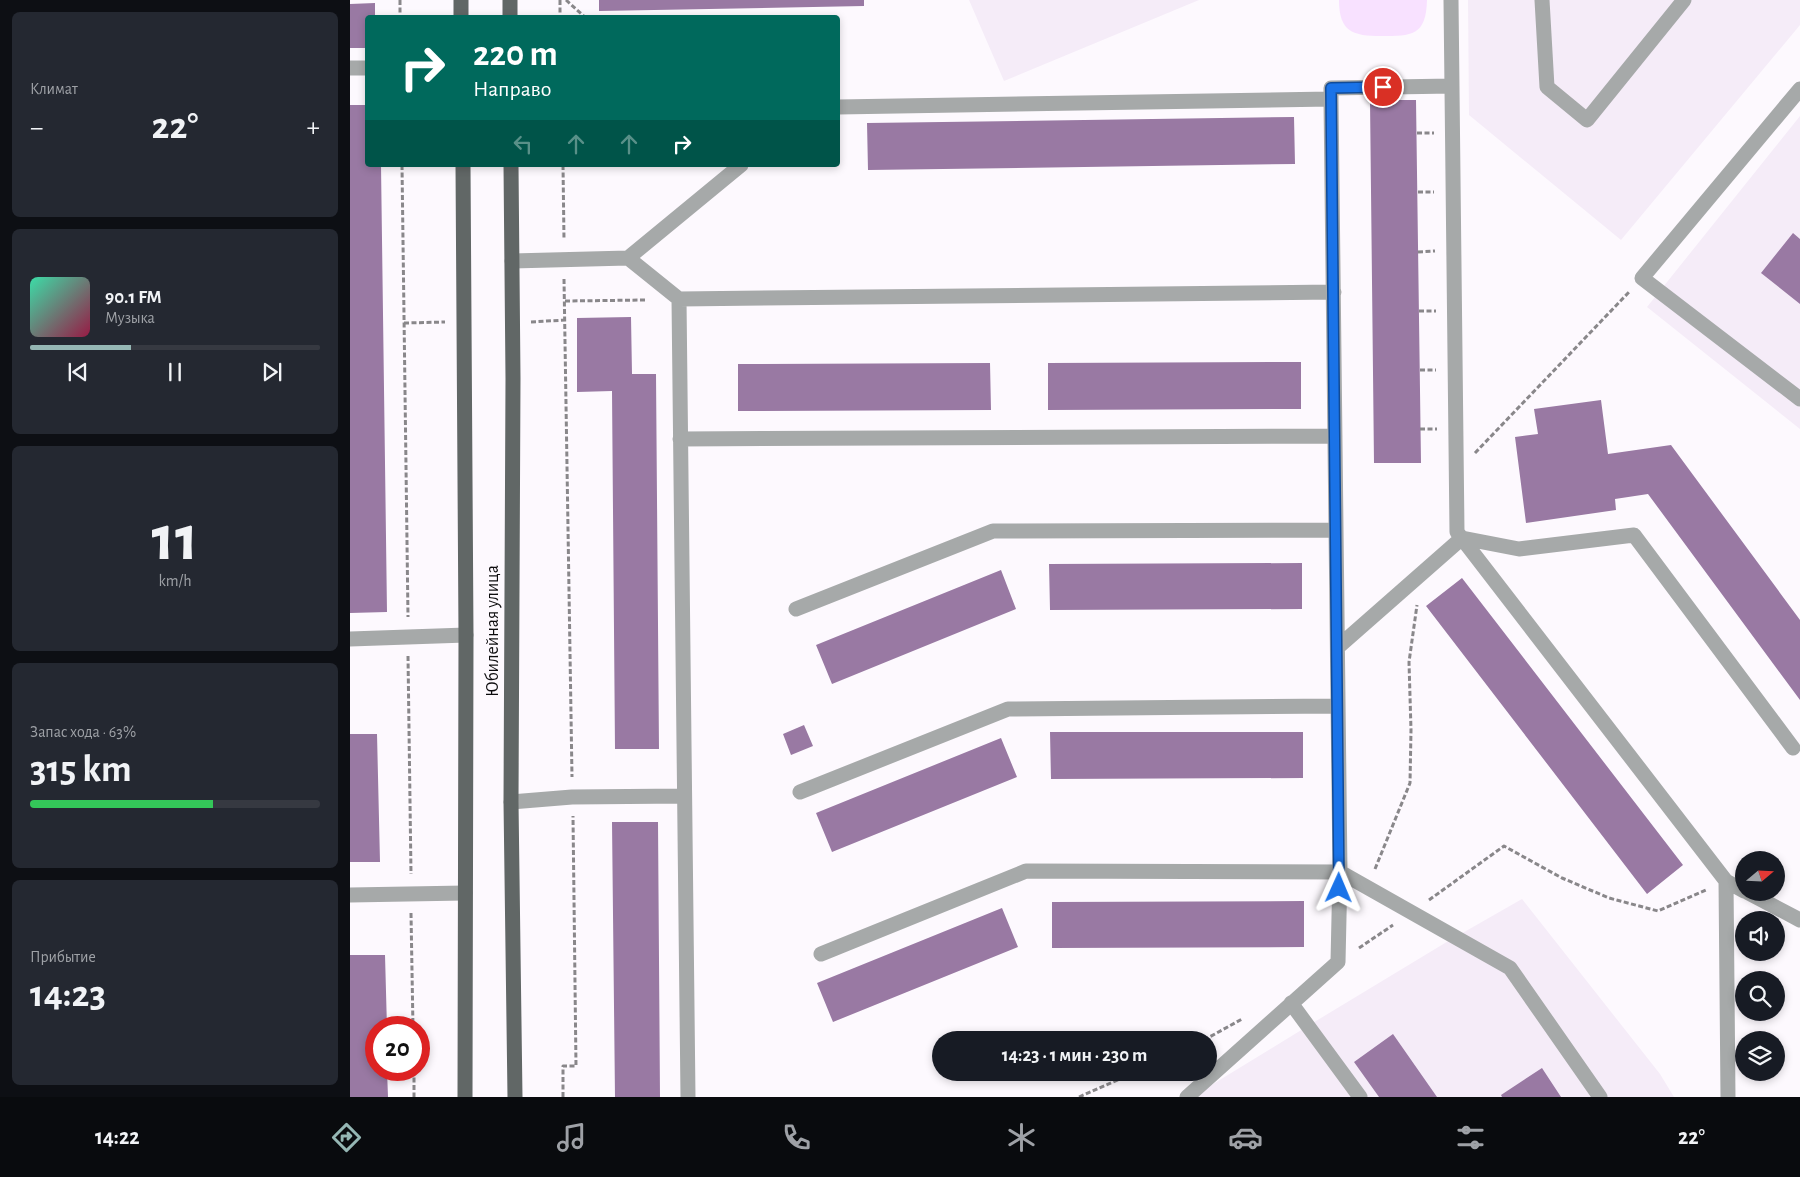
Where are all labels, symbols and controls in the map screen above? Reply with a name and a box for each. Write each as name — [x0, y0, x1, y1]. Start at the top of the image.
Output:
icon: right — [390, 35, 455, 100]
text: 220 m — [473, 37, 558, 72]
pin — [1362, 66, 1404, 108]
icon: arrive — [1369, 73, 1397, 101]
text: Направо — [473, 78, 551, 100]
text: Климат — [30, 81, 78, 97]
text: 22° — [152, 108, 198, 146]
text: − — [30, 114, 43, 142]
text: + — [307, 114, 320, 142]
icon: left — [509, 130, 537, 158]
icon: ahead — [562, 130, 590, 158]
icon: ahead — [615, 130, 643, 158]
icon: right — [668, 130, 696, 158]
text: 90.1 FM — [105, 288, 162, 307]
text: Музыка — [105, 310, 155, 326]
icon: previous — [64, 358, 92, 386]
icon: pause — [161, 358, 189, 386]
icon: next — [258, 358, 286, 386]
text: 11 — [152, 507, 198, 572]
street label: Юбилейная улица — [483, 565, 502, 697]
text: km/h — [158, 573, 192, 589]
text: Запас хода · 63% — [30, 724, 136, 740]
text: 315 km — [30, 751, 132, 789]
north arrow — [1735, 851, 1785, 901]
map controls — [1735, 851, 1785, 1081]
position arrow — [1312, 861, 1364, 913]
button: sound — [1735, 911, 1785, 961]
text: Прибытие — [30, 949, 96, 965]
button: search — [1735, 971, 1785, 1021]
text: 14:23 — [30, 976, 106, 1014]
speed limit sign: 20 — [365, 1016, 430, 1081]
button: layers — [1735, 1031, 1785, 1081]
text: 14:23 · 1 мин · 230 m — [1002, 1046, 1147, 1065]
icon: directions — [329, 1120, 364, 1155]
icon: music — [554, 1120, 589, 1155]
icon: phone — [779, 1120, 814, 1155]
icon: climate — [1004, 1120, 1039, 1155]
icon: car — [1228, 1120, 1263, 1155]
icon: filters — [1453, 1120, 1488, 1155]
text: 14:22 — [95, 1126, 140, 1148]
text: 22° — [1678, 1126, 1705, 1148]

